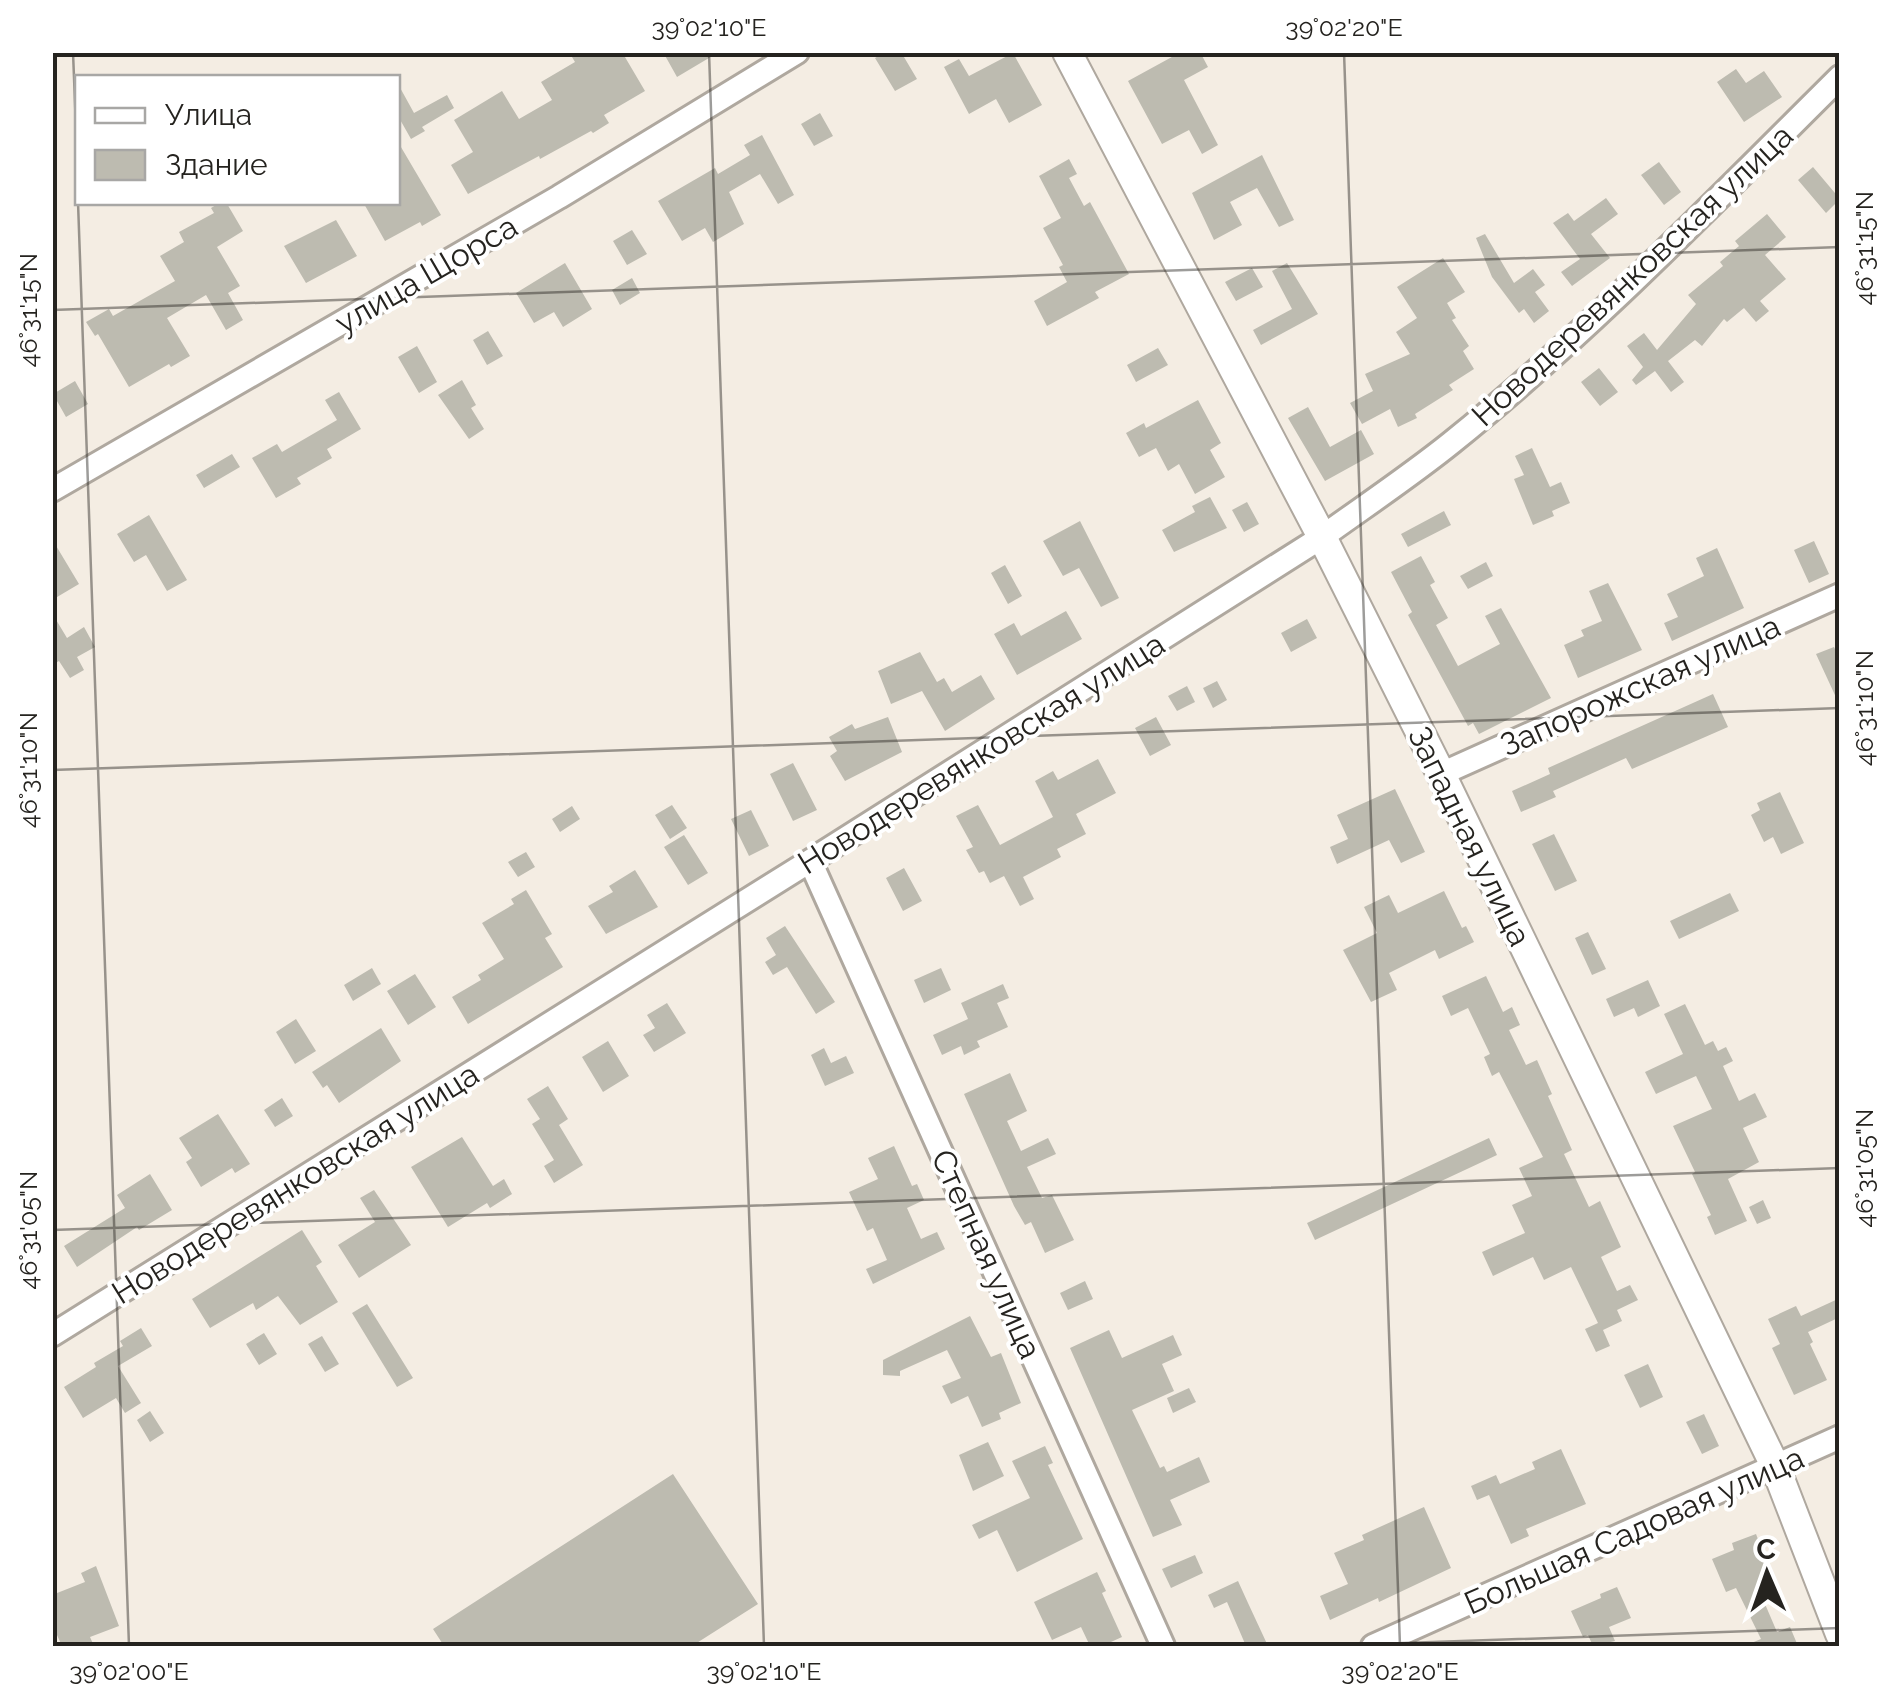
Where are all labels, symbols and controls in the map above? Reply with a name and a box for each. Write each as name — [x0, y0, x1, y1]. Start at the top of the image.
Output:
text: 39°02'10"E — [652, 12, 766, 42]
text: 39°02'20"E — [1285, 12, 1403, 42]
legend — [75, 75, 400, 205]
text: Улица — [165, 97, 252, 132]
street label: Новодеревянковская улица — [1464, 117, 1800, 433]
text: Здание — [165, 147, 268, 182]
text: 46°31'15"N — [1849, 191, 1879, 305]
street label: улица Щорса — [328, 207, 524, 341]
text: 46°31'15"N — [13, 253, 43, 367]
street label: Запорожская улица — [1494, 607, 1786, 763]
street label: Новодеревянковская улица — [791, 625, 1171, 881]
text: 46°31'10"N — [1849, 650, 1879, 766]
text: 46°31'10"N — [13, 712, 43, 828]
street label: Западная улица — [1401, 720, 1539, 952]
street label: Новодеревянковская улица — [105, 1055, 485, 1311]
text: 46°31'05"N — [1849, 1109, 1879, 1227]
street label: Степная улица — [924, 1144, 1050, 1364]
text: 46°31'05"N — [13, 1171, 43, 1289]
street label: Большая Садовая улица — [1458, 1438, 1810, 1622]
north arrow — [1717, 1524, 1817, 1624]
text: 39°02'00"E — [69, 1656, 189, 1686]
text: 39°02'10"E — [707, 1656, 821, 1686]
text: 39°02'20"E — [1341, 1656, 1459, 1686]

